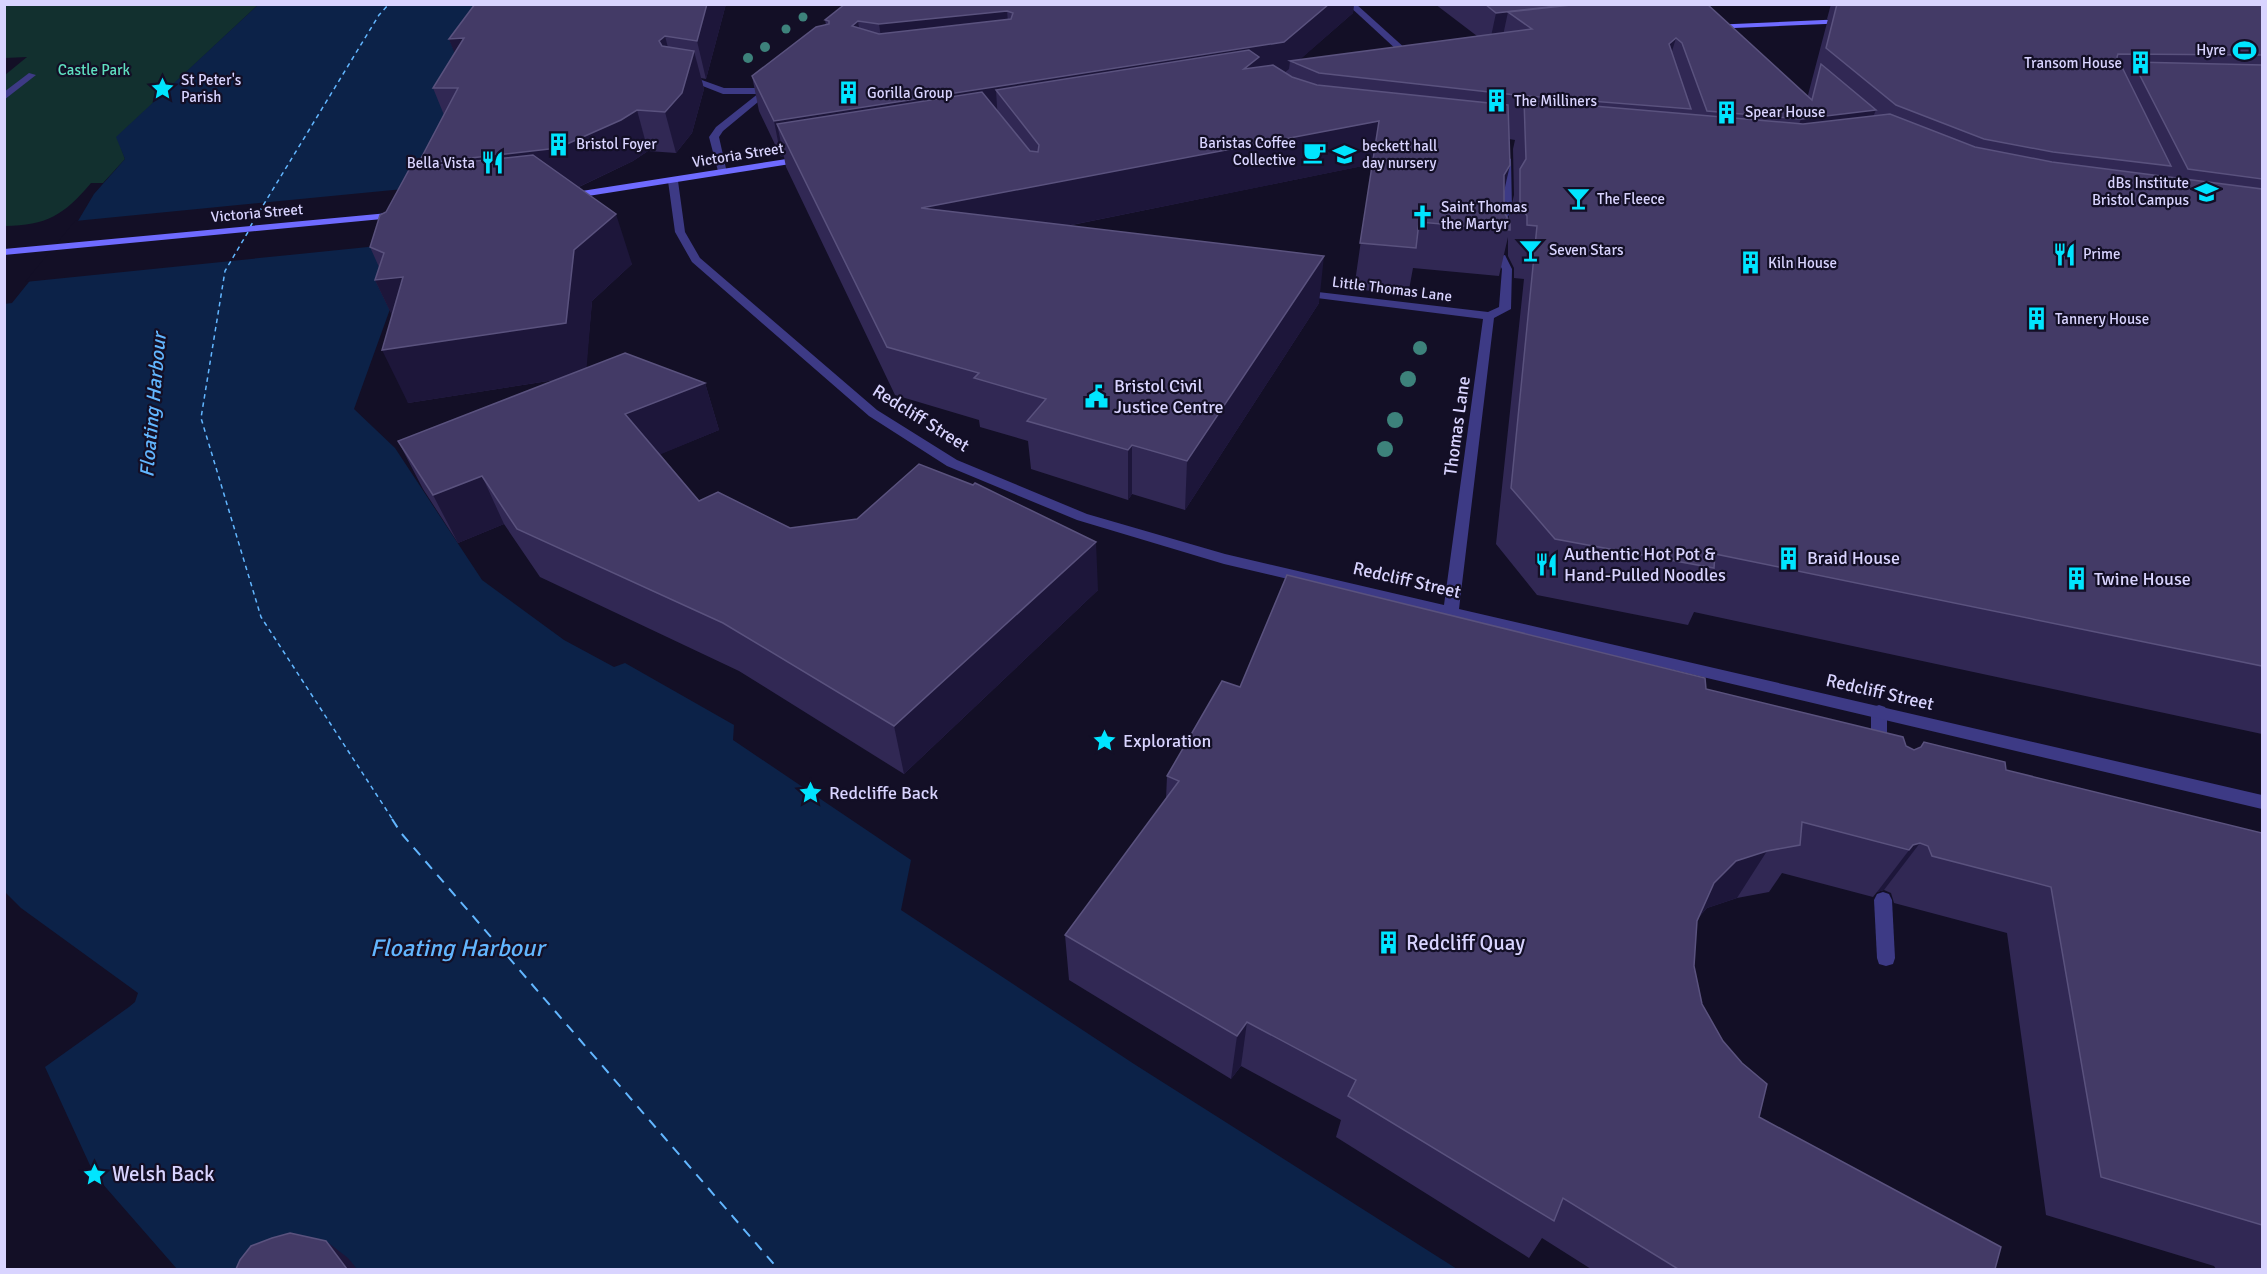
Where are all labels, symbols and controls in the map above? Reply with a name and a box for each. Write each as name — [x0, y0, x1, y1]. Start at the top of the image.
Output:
sports icon: Hyre — [2231, 37, 2257, 63]
place label: Hyre — [2196, 41, 2226, 59]
building icon: Transom House — [2127, 50, 2153, 76]
place label: Transom House — [2024, 54, 2122, 72]
park label: Castle Park — [58, 61, 131, 79]
place label: St Peter's Parish — [181, 71, 242, 106]
place icon: St Peter's Parish — [150, 76, 176, 102]
building icon: Gorilla Group — [836, 80, 862, 106]
place label: Gorilla Group — [867, 84, 953, 102]
building icon: The Milliners — [1483, 88, 1509, 114]
place label: The Milliners — [1514, 92, 1597, 110]
building icon: Spear House — [1714, 99, 1740, 125]
place label: Spear House — [1745, 103, 1825, 121]
building icon: Bristol Foyer — [545, 131, 571, 157]
place label: Baristas Coffee Collective — [1199, 134, 1296, 169]
place label: Bristol Foyer — [576, 135, 657, 153]
place label: beckett hall day nursery — [1362, 137, 1437, 172]
street label: Victoria Street — [691, 139, 785, 171]
cafe icon: Baristas Coffee Collective — [1301, 139, 1327, 165]
school or university icon: beckett hall day nursery — [1331, 142, 1357, 168]
restaurant icon: Bella Vista — [480, 150, 506, 176]
place label: Bella Vista — [407, 154, 475, 172]
place label: dBs Institute Bristol Campus — [2092, 174, 2189, 209]
school or university icon: dBs Institute Bristol Campus — [2194, 179, 2220, 205]
bar icon: The Fleece — [1566, 186, 1592, 212]
place label: The Fleece — [1597, 190, 1665, 208]
place label: Saint Thomas the Martyr — [1441, 198, 1528, 233]
street label: Victoria Street — [210, 200, 304, 226]
church icon: Saint Thomas the Martyr — [1410, 203, 1436, 229]
bar icon: Seven Stars — [1518, 237, 1544, 263]
place label: Seven Stars — [1549, 241, 1624, 259]
restaurant icon: Prime — [2052, 241, 2078, 267]
place label: Prime — [2083, 245, 2121, 263]
building icon: Kiln House — [1737, 250, 1763, 276]
place label: Kiln House — [1768, 254, 1837, 272]
street label: Little Thomas Lane — [1331, 273, 1453, 305]
building icon: Tannery House — [2024, 306, 2050, 332]
place label: Tannery House — [2055, 310, 2149, 328]
water label: Floating Harbour — [134, 329, 172, 478]
place label: Bristol Civil Justice Centre — [1114, 375, 1224, 418]
street label: Thomas Lane — [1439, 375, 1475, 477]
street label: Redcliff Street — [869, 380, 973, 456]
public building icon: Bristol Civil Justice Centre — [1083, 383, 1109, 409]
place label: Authentic Hot Pot & Hand-Pulled Noodles — [1564, 543, 1726, 586]
building icon: Braid House — [1776, 545, 1802, 571]
place label: Braid House — [1807, 547, 1900, 569]
restaurant icon: Authentic Hot Pot & Hand-Pulled Noodles — [1533, 551, 1559, 577]
street label: Redcliff Street — [1351, 557, 1463, 603]
building icon: Twine House — [2063, 566, 2089, 592]
place label: Twine House — [2094, 568, 2191, 590]
street label: Redcliff Street — [1824, 669, 1936, 715]
place icon: Exploration — [1092, 728, 1118, 754]
place label: Exploration — [1123, 730, 1211, 752]
place icon: Redcliffe Back — [798, 780, 824, 806]
place label: Redcliffe Back — [829, 782, 938, 804]
building icon: Redcliff Quay — [1375, 930, 1401, 956]
place label: Redcliff Quay — [1406, 930, 1525, 956]
water label: Floating Harbour — [370, 933, 547, 963]
place icon: Welsh Back — [81, 1161, 107, 1187]
place label: Welsh Back — [112, 1161, 215, 1187]

